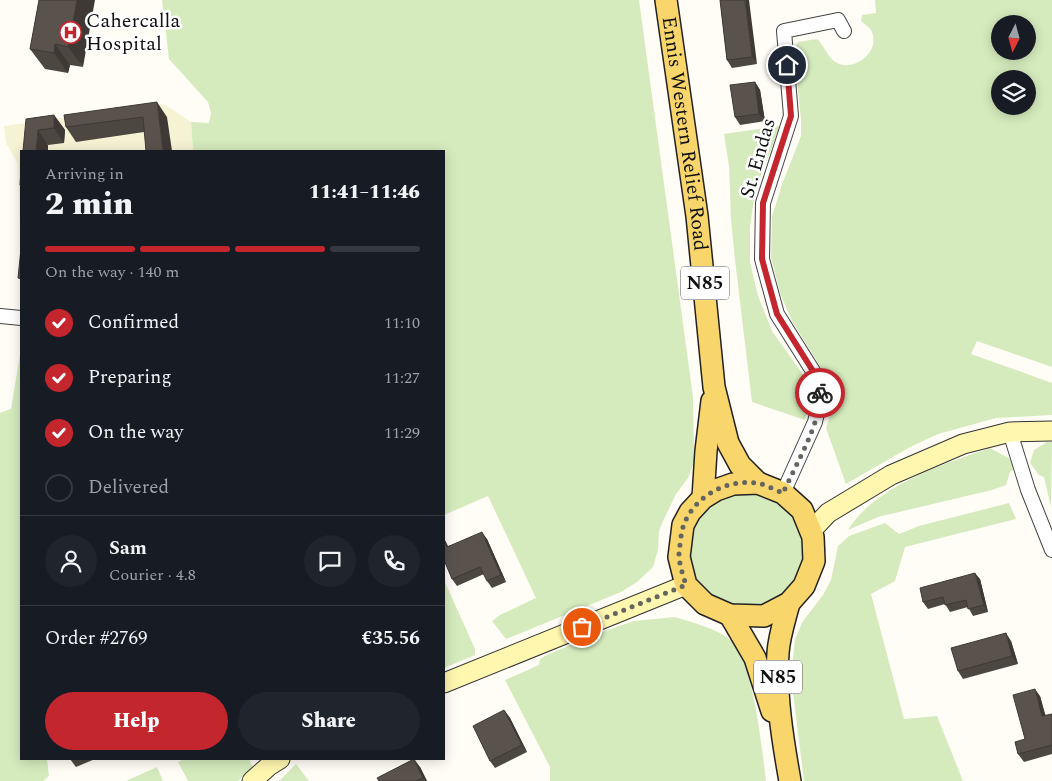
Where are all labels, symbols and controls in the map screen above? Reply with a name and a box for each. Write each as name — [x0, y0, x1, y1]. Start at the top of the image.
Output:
place label: Cahercalla Hospital — [86, 6, 180, 59]
street label: Ennis Western Relief Road — [654, 14, 715, 252]
north arrow — [991, 15, 1036, 60]
map controls — [991, 15, 1036, 115]
hospital icon: Cahercalla Hospital — [58, 20, 82, 44]
pin — [766, 44, 808, 86]
icon: home — [773, 51, 801, 79]
button: layers — [991, 70, 1036, 115]
street label: St. Endas — [732, 114, 784, 202]
text: Arriving in — [45, 162, 124, 186]
text: 11:41–11:46 — [309, 178, 420, 207]
text: 2 min — [45, 180, 133, 229]
text: On the way · 140 m — [45, 260, 179, 284]
road number: N85 — [681, 266, 729, 300]
text: Confirmed — [88, 308, 179, 337]
icon: check — [45, 309, 73, 337]
text: 11:10 — [384, 311, 420, 335]
text: Preparing — [88, 363, 172, 392]
icon: check — [45, 364, 73, 392]
text: 11:27 — [384, 366, 420, 390]
courier — [795, 368, 845, 418]
icon: bike — [806, 379, 834, 407]
text: On the way — [88, 418, 184, 447]
icon: check — [45, 419, 73, 447]
text: 11:29 — [384, 421, 420, 445]
text: Delivered — [88, 473, 169, 502]
text: Sam — [109, 534, 147, 563]
button: person — [45, 535, 97, 587]
button: chat — [304, 535, 356, 587]
button: phone — [368, 535, 420, 587]
text: Courier · 4.8 — [109, 563, 196, 587]
pin — [561, 606, 603, 648]
icon: bag — [568, 613, 596, 641]
text: Order #2769 — [45, 624, 148, 653]
text: €35.56 — [362, 624, 420, 653]
road number: N85 — [754, 660, 802, 694]
button: Help — [45, 692, 228, 750]
button: Share — [238, 692, 420, 750]

